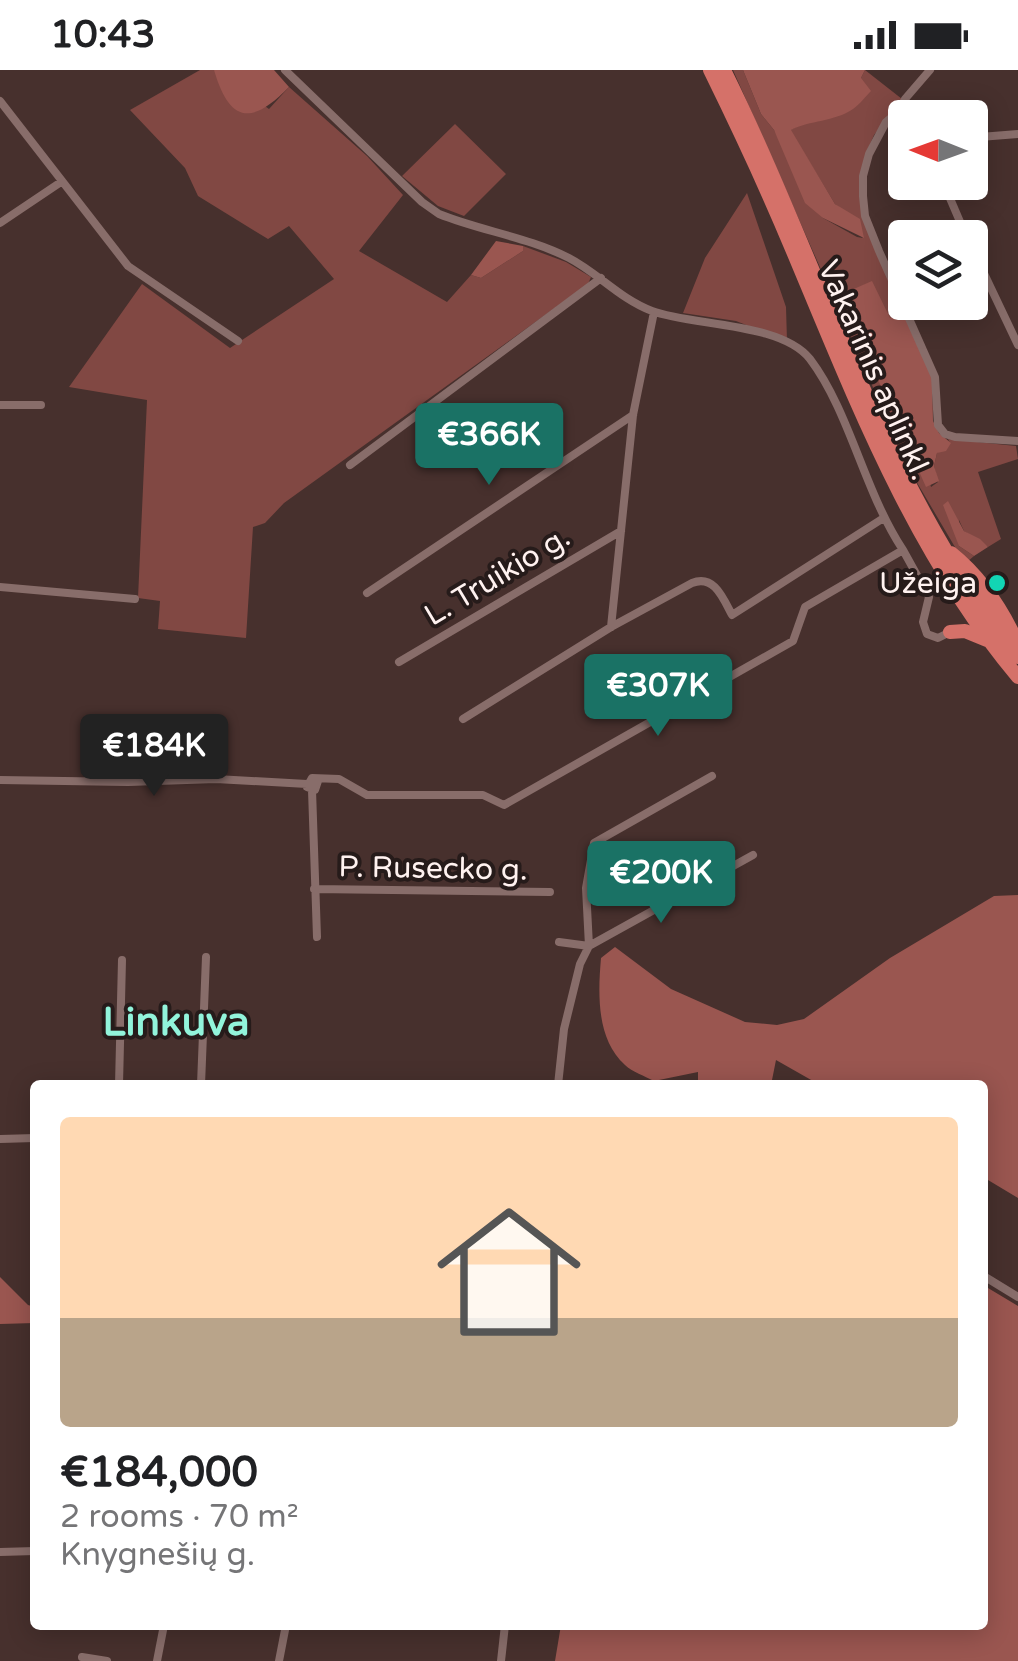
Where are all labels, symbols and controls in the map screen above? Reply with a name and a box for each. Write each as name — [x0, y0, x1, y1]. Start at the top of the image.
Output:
text: 10:43 — [50, 12, 155, 58]
north arrow — [888, 100, 988, 200]
map controls — [888, 100, 988, 320]
button: layers — [888, 220, 988, 320]
street label: Vakarinis aplinkl. — [810, 255, 940, 486]
pin: €366K — [419, 403, 559, 488]
text: €366K — [437, 416, 541, 454]
street label: L. Truikio g. — [418, 519, 577, 634]
place label: Užeiga — [879, 565, 977, 602]
marker: Užeiga — [986, 572, 1008, 594]
pin: €307K — [588, 654, 728, 739]
text: €307K — [606, 667, 710, 705]
pin: €184K — [84, 714, 224, 799]
text: €184K — [102, 727, 206, 765]
pin: €200K — [591, 841, 731, 926]
street label: P. Rusecko g. — [338, 848, 528, 889]
text: €200K — [609, 854, 713, 892]
district label: Linkuva — [103, 998, 249, 1046]
icon: home — [419, 1182, 599, 1362]
text: €184,000 — [60, 1447, 258, 1498]
text: 2 rooms · 70 m² — [60, 1498, 299, 1536]
text: Knygnešių g. — [60, 1536, 255, 1574]

